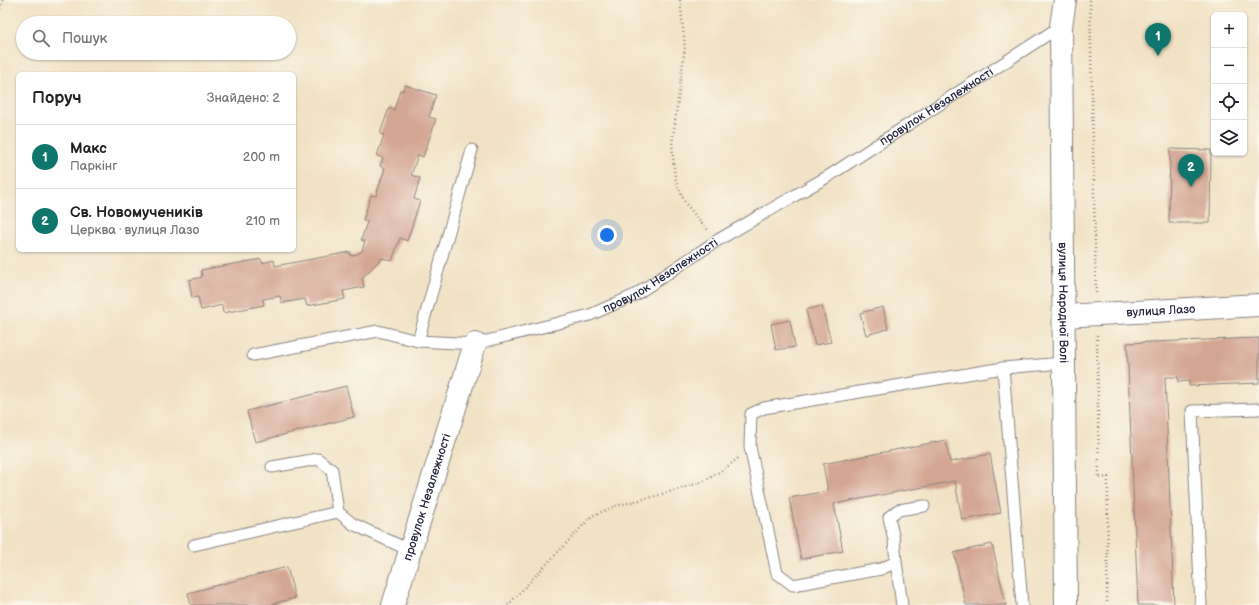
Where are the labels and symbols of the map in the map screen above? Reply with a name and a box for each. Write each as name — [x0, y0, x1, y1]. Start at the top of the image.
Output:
pin: 1 — [1145, 23, 1171, 56]
street label: провулок Незалежності — [877, 65, 996, 149]
pin: 2 — [1178, 154, 1204, 187]
your location — [597, 225, 617, 245]
street label: провулок Незалежності — [600, 235, 721, 316]
street label: вулиця Народної Волі — [1055, 242, 1071, 363]
street label: вулиця Лазо — [1126, 302, 1196, 320]
street label: провулок Незалежності — [400, 432, 454, 563]

